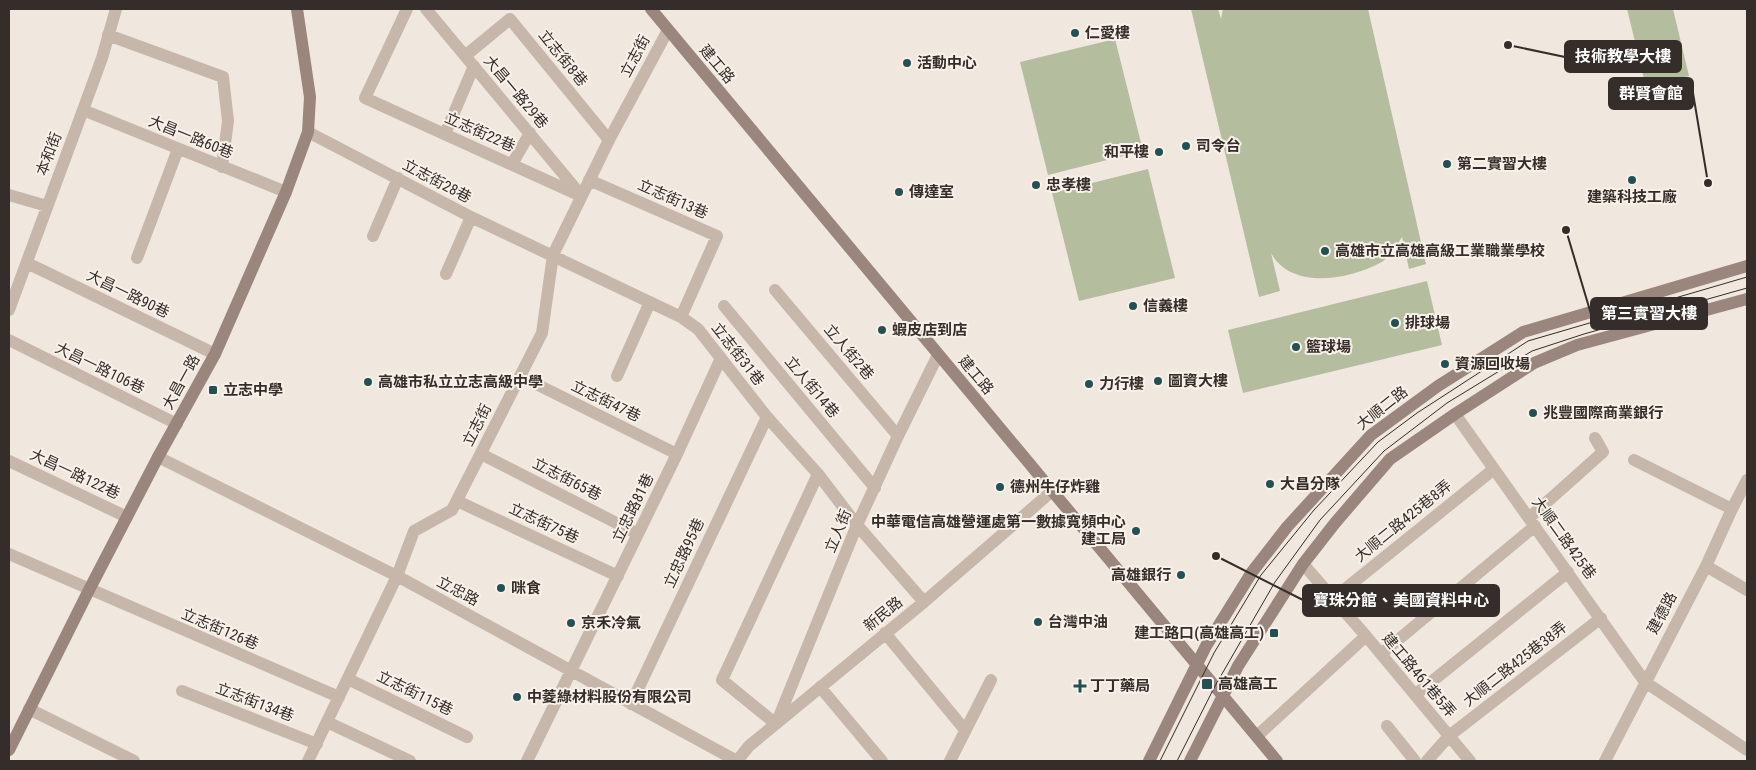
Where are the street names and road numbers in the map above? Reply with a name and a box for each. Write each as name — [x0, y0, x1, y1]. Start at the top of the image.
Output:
street label: 立志街8巷 — [535, 26, 591, 90]
street label: 立志街 — [616, 32, 654, 80]
street label: 建工路 — [696, 41, 738, 87]
street label: 大昌一路29巷 — [480, 52, 552, 132]
street label: 立志街22巷 — [442, 109, 518, 155]
street label: 大昌一路60巷 — [146, 112, 236, 162]
street label: 本和街 — [33, 130, 65, 178]
street label: 立志街28巷 — [400, 155, 474, 207]
street label: 立志街13巷 — [635, 176, 711, 222]
street label: 大昌一路90巷 — [84, 266, 172, 322]
street label: 立志街31巷 — [708, 319, 768, 389]
street label: 立人街2巷 — [820, 320, 878, 384]
street label: 大昌一路106巷 — [52, 339, 148, 397]
street label: 大昌一路 — [159, 351, 203, 413]
street label: 建工路 — [955, 352, 997, 398]
street label: 立人街14巷 — [781, 353, 843, 421]
street label: 立志街47巷 — [568, 377, 644, 425]
street label: 大順二路 — [1353, 382, 1411, 434]
street label: 立志街 — [459, 401, 495, 449]
street label: 大昌一路122巷 — [27, 445, 123, 503]
street label: 立志街65巷 — [530, 454, 604, 504]
street label: 立忠路81巷 — [609, 470, 657, 546]
street label: 大順二路425巷8弄 — [1351, 476, 1455, 566]
street label: 大順二路425巷 — [1528, 493, 1600, 583]
street label: 立志街75巷 — [506, 499, 582, 547]
street label: 立人街 — [821, 507, 855, 555]
street label: 立忠路95巷 — [660, 515, 708, 591]
street label: 立忠路 — [434, 572, 482, 610]
street label: 建德路 — [1643, 589, 1681, 637]
street label: 新民路 — [860, 593, 906, 635]
street label: 立志街126巷 — [179, 605, 261, 653]
street label: 大順二路425巷38弄 — [1459, 618, 1571, 710]
street label: 建工路461巷5弄 — [1378, 629, 1460, 721]
street label: 立志街115巷 — [374, 667, 456, 719]
street label: 立志街134巷 — [213, 679, 297, 725]

